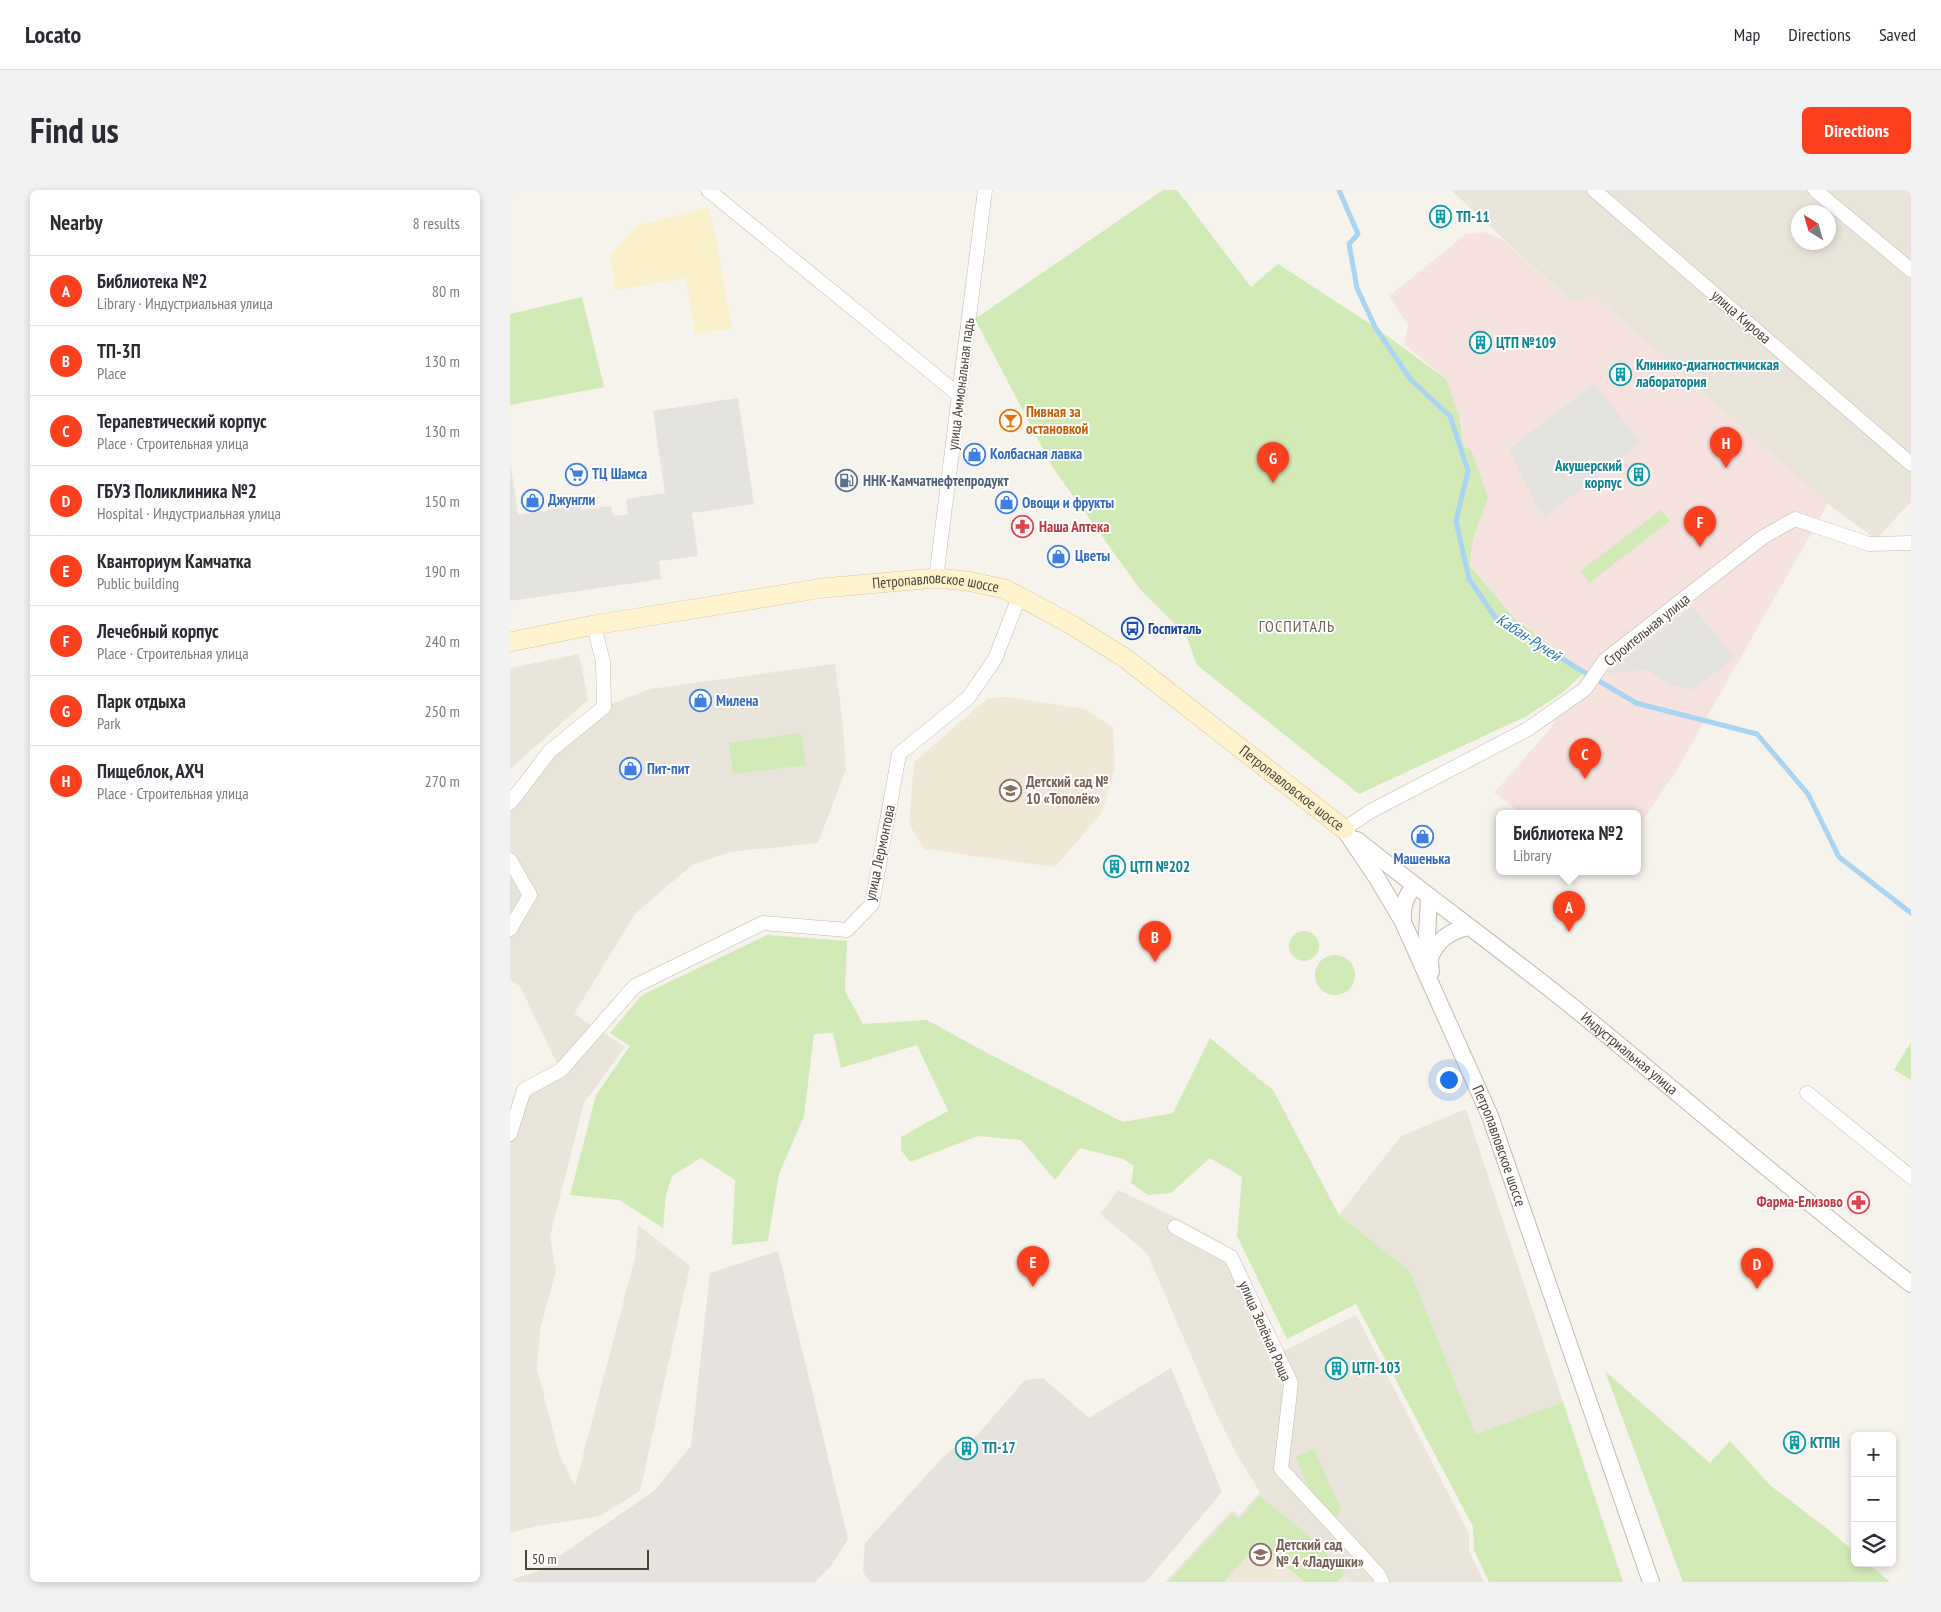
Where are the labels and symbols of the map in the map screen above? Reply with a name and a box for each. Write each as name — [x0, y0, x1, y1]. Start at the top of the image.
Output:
building icon: ТП-11 — [1428, 205, 1452, 229]
north arrow — [1791, 205, 1836, 250]
place label: ТП-11 — [1456, 207, 1490, 226]
street label: улица Кирова — [1708, 286, 1775, 348]
street label: улица Аммональная падь — [943, 316, 978, 451]
building icon: ЦТП №109 — [1468, 331, 1492, 355]
place label: ЦТП №109 — [1496, 333, 1556, 352]
place label: Клинико-диагностичиская лаборатория — [1635, 355, 1779, 391]
building icon: Клинико-диагностичиская лаборатория — [1608, 362, 1632, 386]
place label: Пивная за остановкой — [1026, 402, 1089, 438]
bar icon: Пивная за остановкой — [998, 409, 1022, 433]
pin: H — [1710, 427, 1742, 468]
shop icon: Колбасная лавка — [962, 442, 986, 466]
pin: G — [1257, 442, 1289, 483]
place label: Колбасная лавка — [990, 444, 1082, 463]
place label: Акушерский корпус — [1554, 456, 1623, 492]
supermarket icon: ТЦ Шамса — [564, 462, 588, 486]
building icon: Акушерский корпус — [1626, 463, 1650, 487]
place label: ТЦ Шамса — [592, 464, 647, 483]
fuel station icon: ННК-Камчатнефтепродукт — [835, 469, 859, 493]
place label: ННК-Камчатнефтепродукт — [863, 471, 1009, 490]
shop icon: Джунгли — [520, 488, 544, 512]
place label: Джунгли — [548, 490, 596, 509]
shop icon: Овощи и фрукты — [994, 491, 1018, 515]
place label: Овощи и фрукты — [1022, 493, 1114, 512]
pin: F — [1684, 506, 1716, 547]
pharmacy icon: Наша Аптека — [1011, 515, 1035, 539]
place label: Наша Аптека — [1039, 517, 1109, 536]
shop icon: Цветы — [1047, 544, 1071, 568]
place label: Цветы — [1075, 546, 1110, 565]
street label: Петропавловское шоссе — [871, 568, 1001, 597]
street label: Строительная улица — [1600, 589, 1693, 670]
water label: Кабан-Ручей — [1493, 609, 1566, 666]
district label: ГОСПИТАЛЬ — [1259, 616, 1335, 636]
bus stop icon: Госпиталь — [1120, 617, 1144, 641]
place label: Госпиталь — [1148, 619, 1202, 638]
shop icon: Милена — [688, 689, 712, 713]
place label: Милена — [716, 691, 758, 710]
pin: C — [1569, 738, 1601, 779]
street label: Петропавловское шоссе — [1236, 741, 1348, 835]
shop icon: Пит-пит — [619, 757, 643, 781]
place label: Пит-пит — [647, 759, 690, 778]
place label: Детский сад № 10 «Тополёк» — [1026, 772, 1109, 808]
school or university icon: Детский сад № 10 «Тополёк» — [998, 779, 1022, 803]
street label: улица Лермонтова — [860, 803, 899, 903]
shop icon: Машенька — [1410, 824, 1434, 848]
place label: Машенька — [1393, 849, 1451, 868]
building icon: ЦТП №202 — [1102, 855, 1126, 879]
place label: ЦТП №202 — [1130, 857, 1190, 876]
pin: A — [1553, 891, 1585, 932]
pin: B — [1139, 921, 1171, 962]
street label: Индустриальная улица — [1577, 1008, 1682, 1099]
your location — [1436, 1067, 1462, 1093]
street label: Петропавловское шоссе — [1468, 1082, 1531, 1209]
pharmacy icon: Фарма-Елизово — [1847, 1190, 1871, 1214]
place label: Фарма-Елизово — [1756, 1192, 1843, 1211]
pin: E — [1017, 1246, 1049, 1287]
pin: D — [1741, 1248, 1773, 1289]
street label: улица Зелёная Роща — [1235, 1278, 1296, 1384]
building icon: ЦТП-103 — [1324, 1356, 1348, 1380]
place label: ЦТП-103 — [1352, 1358, 1401, 1377]
building icon: КТПН — [1782, 1431, 1806, 1455]
place label: КТПН — [1810, 1433, 1840, 1452]
building icon: ТП-17 — [954, 1436, 978, 1460]
place label: ТП-17 — [982, 1438, 1016, 1457]
place label: Детский сад № 4 «Ладушки» — [1276, 1535, 1364, 1571]
school or university icon: Детский сад № 4 «Ладушки» — [1248, 1542, 1272, 1566]
scale bar — [525, 1547, 649, 1570]

